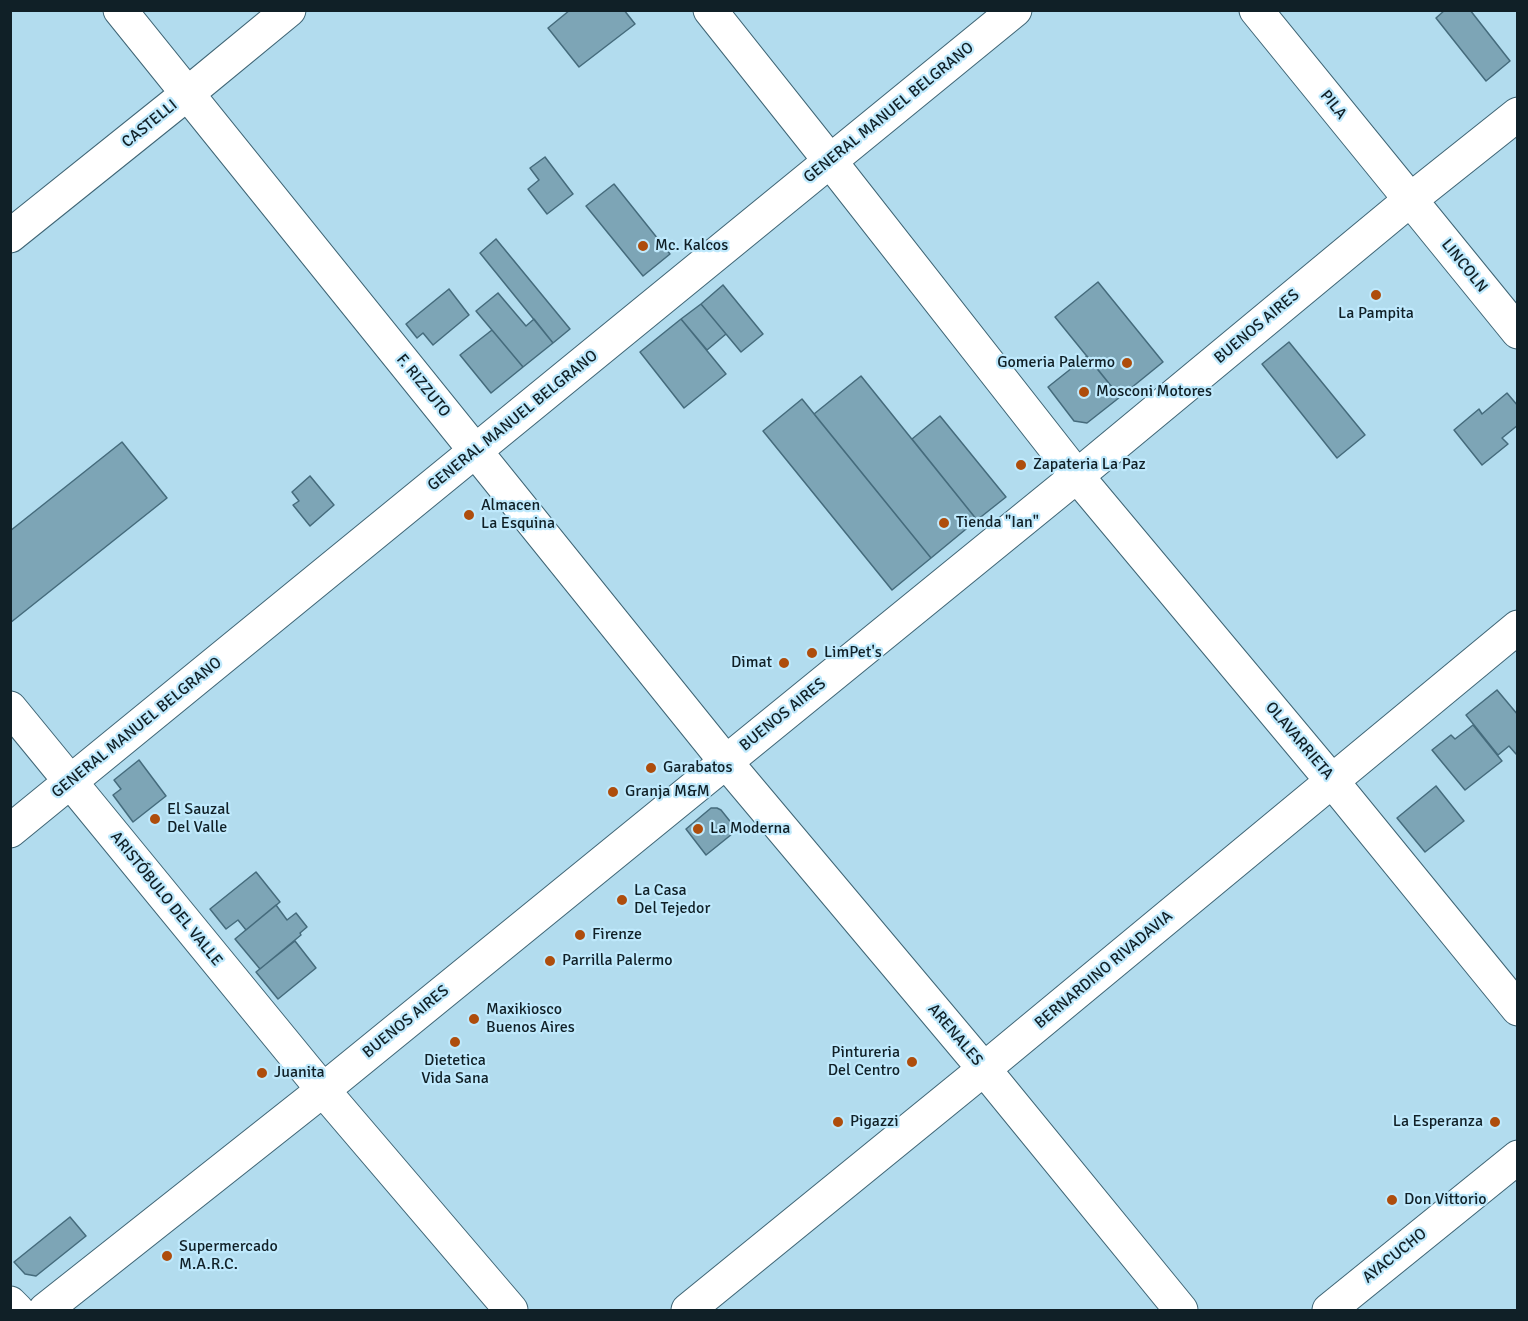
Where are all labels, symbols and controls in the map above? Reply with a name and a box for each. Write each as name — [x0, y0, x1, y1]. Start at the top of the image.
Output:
street label: GENERAL MANUEL BELGRANO — [800, 38, 978, 188]
street label: PILA — [1316, 87, 1350, 123]
street label: CASTELLI — [118, 96, 182, 152]
place label: Mc. Kalcos — [655, 236, 728, 256]
street label: LINCOLN — [1437, 236, 1491, 296]
marker: Mc. Kalcos — [636, 239, 650, 253]
street label: BUENOS AIRES — [1211, 286, 1303, 368]
marker: La Pampita — [1369, 288, 1383, 302]
place label: La Pampita — [1338, 304, 1414, 324]
street label: GENERAL MANUEL BELGRANO — [424, 346, 602, 496]
street label: F. RIZZUTO — [392, 351, 454, 421]
place label: Gomeria Palermo — [997, 353, 1115, 373]
marker: Gomeria Palermo — [1120, 356, 1134, 370]
place label: Mosconi Motores — [1096, 382, 1212, 402]
marker: Mosconi Motores — [1077, 385, 1091, 399]
place label: Zapateria La Paz — [1033, 455, 1146, 475]
marker: Zapateria La Paz — [1014, 458, 1028, 472]
place label: Almacen La Esquina — [481, 496, 555, 534]
marker: Almacen La Esquina — [462, 508, 476, 522]
place label: Tienda "Ian" — [956, 513, 1039, 533]
marker: Tienda "Ian" — [937, 516, 951, 530]
place label: LimPet's — [824, 643, 882, 663]
marker: LimPet's — [805, 646, 819, 660]
street label: GENERAL MANUEL BELGRANO — [48, 653, 226, 803]
place label: Dimat — [731, 653, 772, 673]
marker: Dimat — [777, 656, 791, 670]
street label: BUENOS AIRES — [736, 674, 830, 756]
street label: OLAVARRIETA — [1261, 698, 1337, 784]
place label: Garabatos — [663, 758, 732, 778]
marker: Garabatos — [644, 761, 658, 775]
place label: Granja M&M — [625, 782, 710, 802]
marker: Granja M&M — [606, 785, 620, 799]
place label: El Sauzal Del Valle — [167, 800, 230, 838]
marker: El Sauzal Del Valle — [148, 812, 162, 826]
place label: La Moderna — [710, 819, 790, 839]
marker: La Moderna — [691, 822, 705, 836]
street label: ARISTÓBULO DEL VALLE — [106, 828, 226, 970]
place label: La Casa Del Tejedor — [634, 881, 710, 919]
marker: La Casa Del Tejedor — [615, 893, 629, 907]
street label: BERNARDINO RIVADAVIA — [1031, 907, 1177, 1033]
place label: Firenze — [592, 925, 642, 945]
marker: Firenze — [573, 928, 587, 942]
place label: Parrilla Palermo — [562, 951, 672, 971]
marker: Parrilla Palermo — [543, 954, 557, 968]
street label: BUENOS AIRES — [359, 981, 453, 1063]
place label: Maxikiosco Buenos Aires — [486, 1000, 575, 1038]
street label: ARENALES — [923, 1000, 987, 1070]
marker: Maxikiosco Buenos Aires — [467, 1012, 481, 1026]
marker: Dietetica Vida Sana — [448, 1035, 462, 1049]
place label: Pintureria Del Centro — [828, 1043, 900, 1081]
place label: Dietetica Vida Sana — [421, 1051, 489, 1089]
marker: Pintureria Del Centro — [905, 1055, 919, 1069]
place label: Juanita — [274, 1063, 325, 1083]
marker: Juanita — [255, 1066, 269, 1080]
place label: Pigazzi — [850, 1112, 899, 1132]
place label: La Esperanza — [1393, 1112, 1483, 1132]
marker: Pigazzi — [831, 1115, 845, 1129]
marker: La Esperanza — [1488, 1115, 1502, 1129]
place label: Don Vittorio — [1404, 1190, 1487, 1210]
marker: Don Vittorio — [1385, 1193, 1399, 1207]
street label: AYACUCHO — [1359, 1224, 1431, 1288]
place label: Supermercado M.A.R.C. — [179, 1237, 278, 1275]
marker: Supermercado M.A.R.C. — [160, 1249, 174, 1263]

